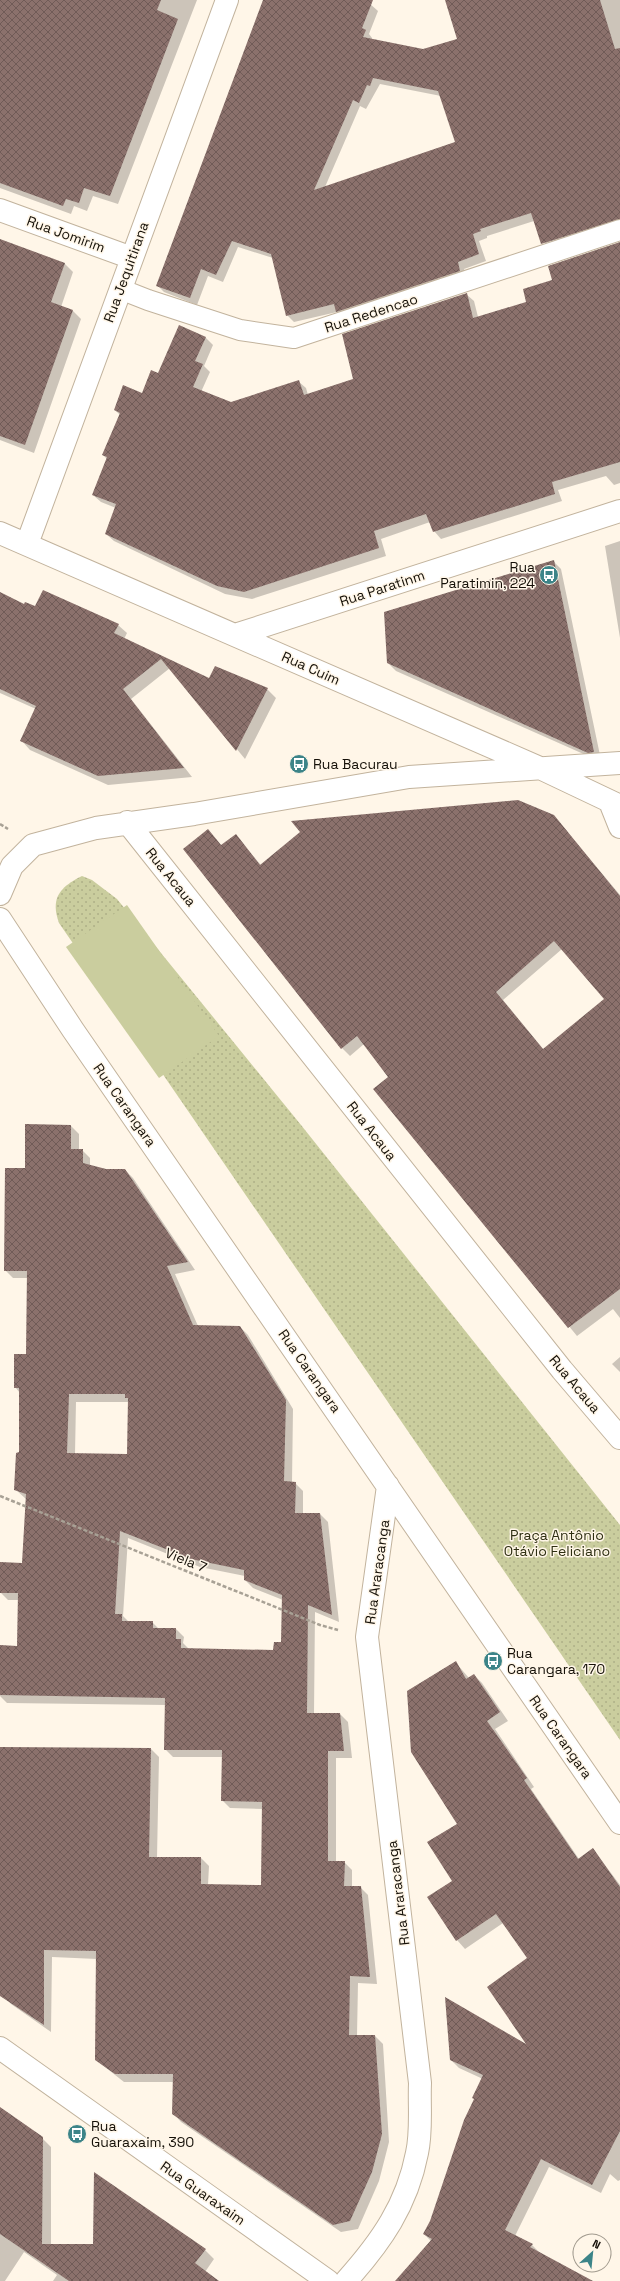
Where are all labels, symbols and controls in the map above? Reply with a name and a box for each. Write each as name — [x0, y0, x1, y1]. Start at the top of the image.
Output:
street label: Rua Jomirim — [24, 212, 108, 256]
street label: Rua Jequitirana — [99, 219, 153, 325]
street label: Rua Redencao — [322, 289, 420, 337]
place label: Rua Paratimin, 224 — [440, 558, 535, 592]
bus stop icon: Rua Paratimin, 224 — [538, 564, 560, 586]
street label: Rua Paratinm — [337, 566, 427, 610]
street label: Rua Cuim — [279, 647, 343, 689]
bus stop icon: Rua Bacurau — [288, 753, 310, 775]
place label: Rua Bacurau — [313, 755, 398, 773]
street label: Rua Acaua — [142, 844, 200, 910]
street label: Rua Carangara — [90, 1060, 160, 1150]
street label: Rua Acaua — [343, 1098, 401, 1164]
street label: Rua Carangara — [275, 1326, 345, 1416]
street label: Rua Acaua — [545, 1351, 605, 1417]
street label: Rua Araracanga — [361, 1518, 393, 1626]
park label: Praça Antônio Otávio Feliciano — [504, 1526, 610, 1560]
street label: Viela 7 — [163, 1544, 210, 1577]
place label: Rua Carangara, 170 — [507, 1644, 605, 1678]
bus stop icon: Rua Carangara, 170 — [482, 1650, 504, 1672]
street label: Rua Carangara — [526, 1692, 596, 1782]
street label: Rua Araracanga — [383, 1839, 413, 1947]
place label: Rua Guaraxaim, 390 — [91, 2117, 194, 2151]
bus stop icon: Rua Guaraxaim, 390 — [66, 2123, 88, 2145]
street label: Rua Guaraxaim — [157, 2157, 249, 2229]
north arrow — [572, 2233, 612, 2273]
text: N — [590, 2236, 603, 2252]

